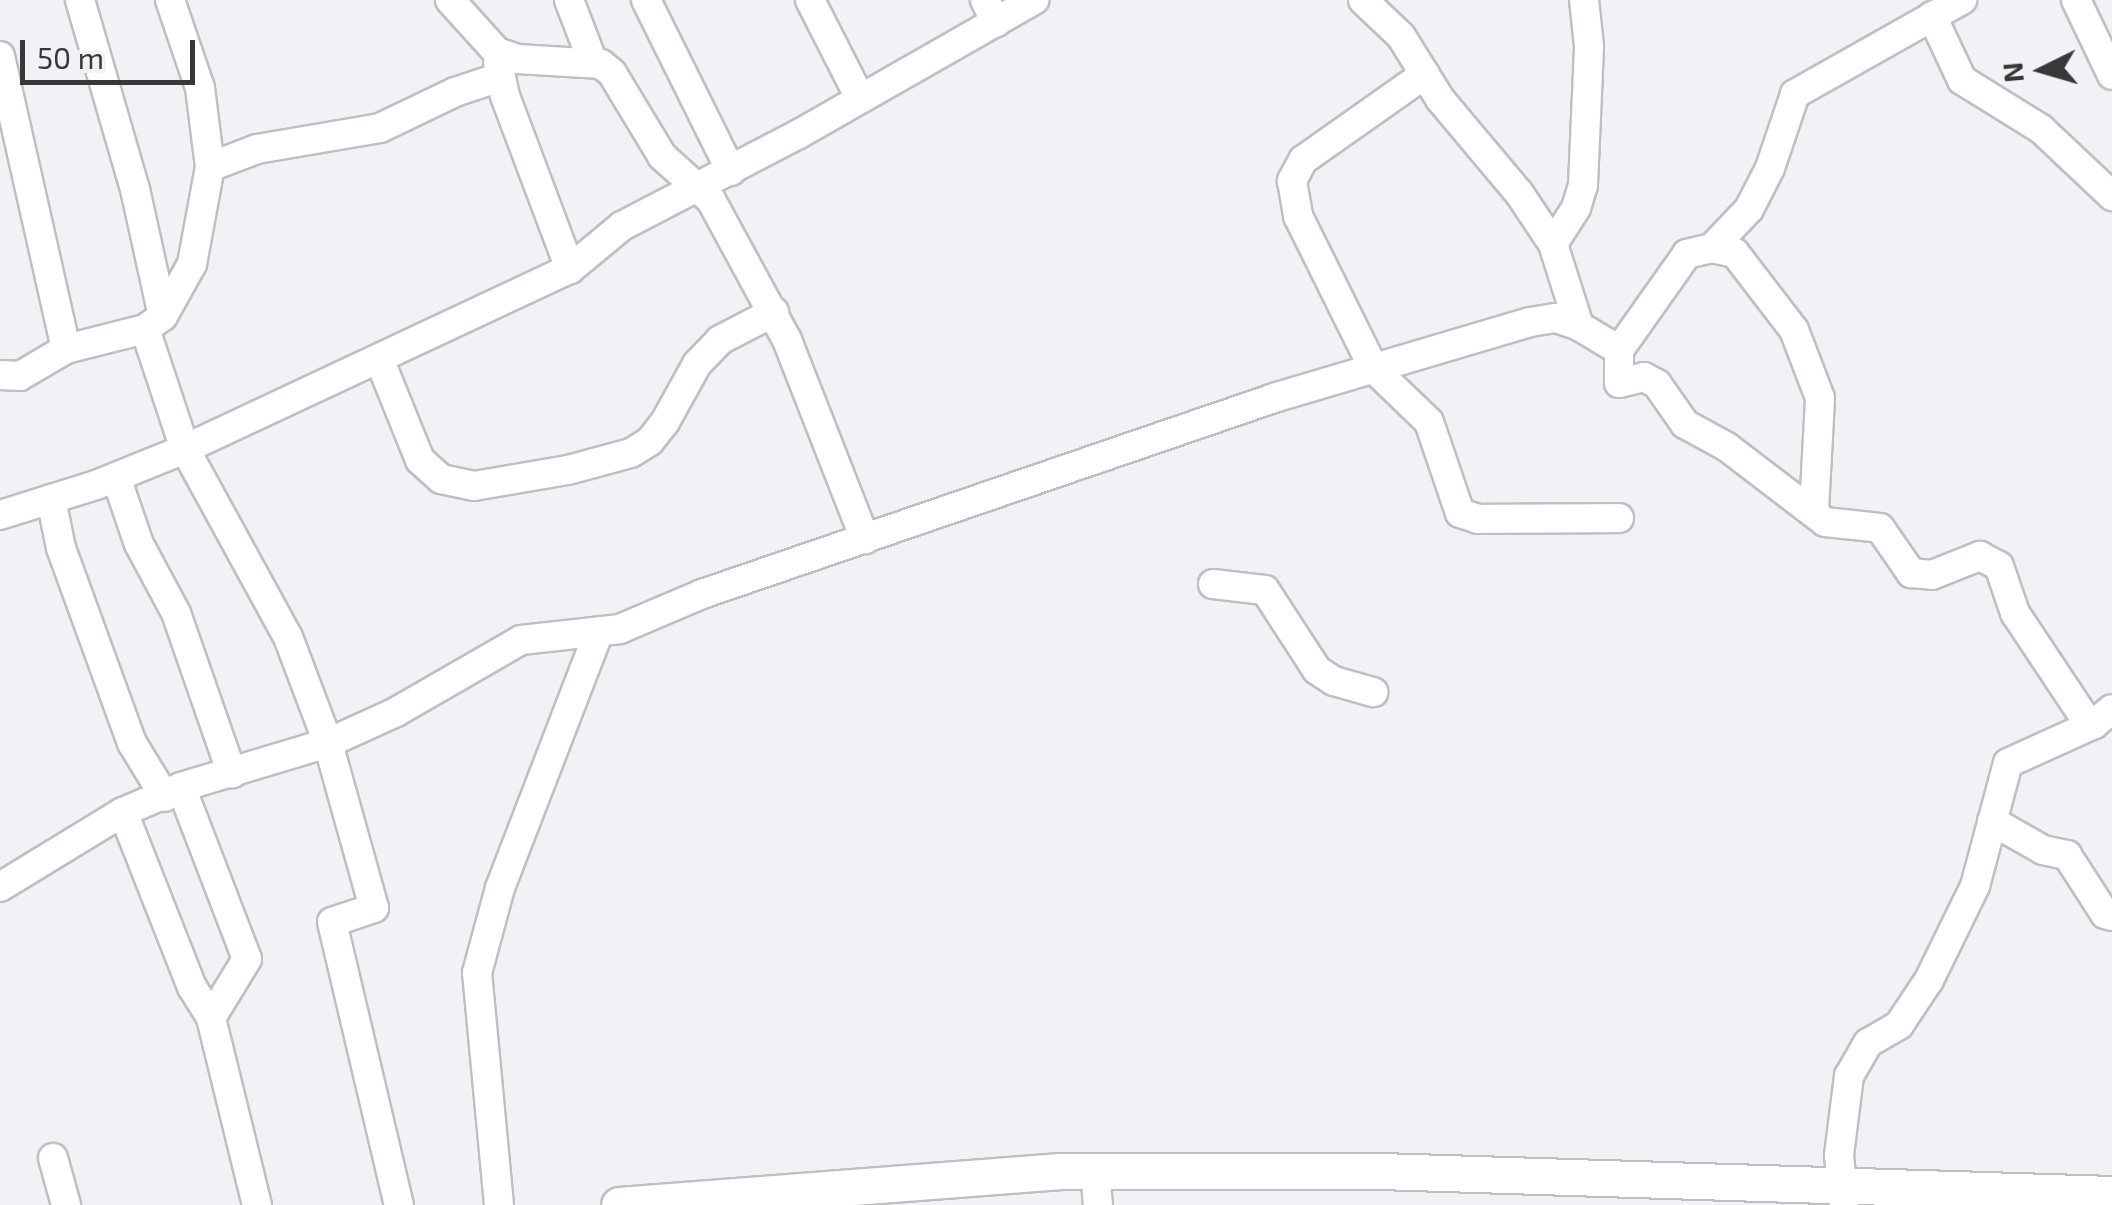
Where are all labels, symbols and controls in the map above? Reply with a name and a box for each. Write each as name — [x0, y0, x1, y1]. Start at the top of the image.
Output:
scale bar — [25, 20, 200, 82]
north arrow — [1992, 20, 2092, 120]
text: 50 m — [37, 39, 104, 75]
text: N — [1994, 61, 2030, 84]

